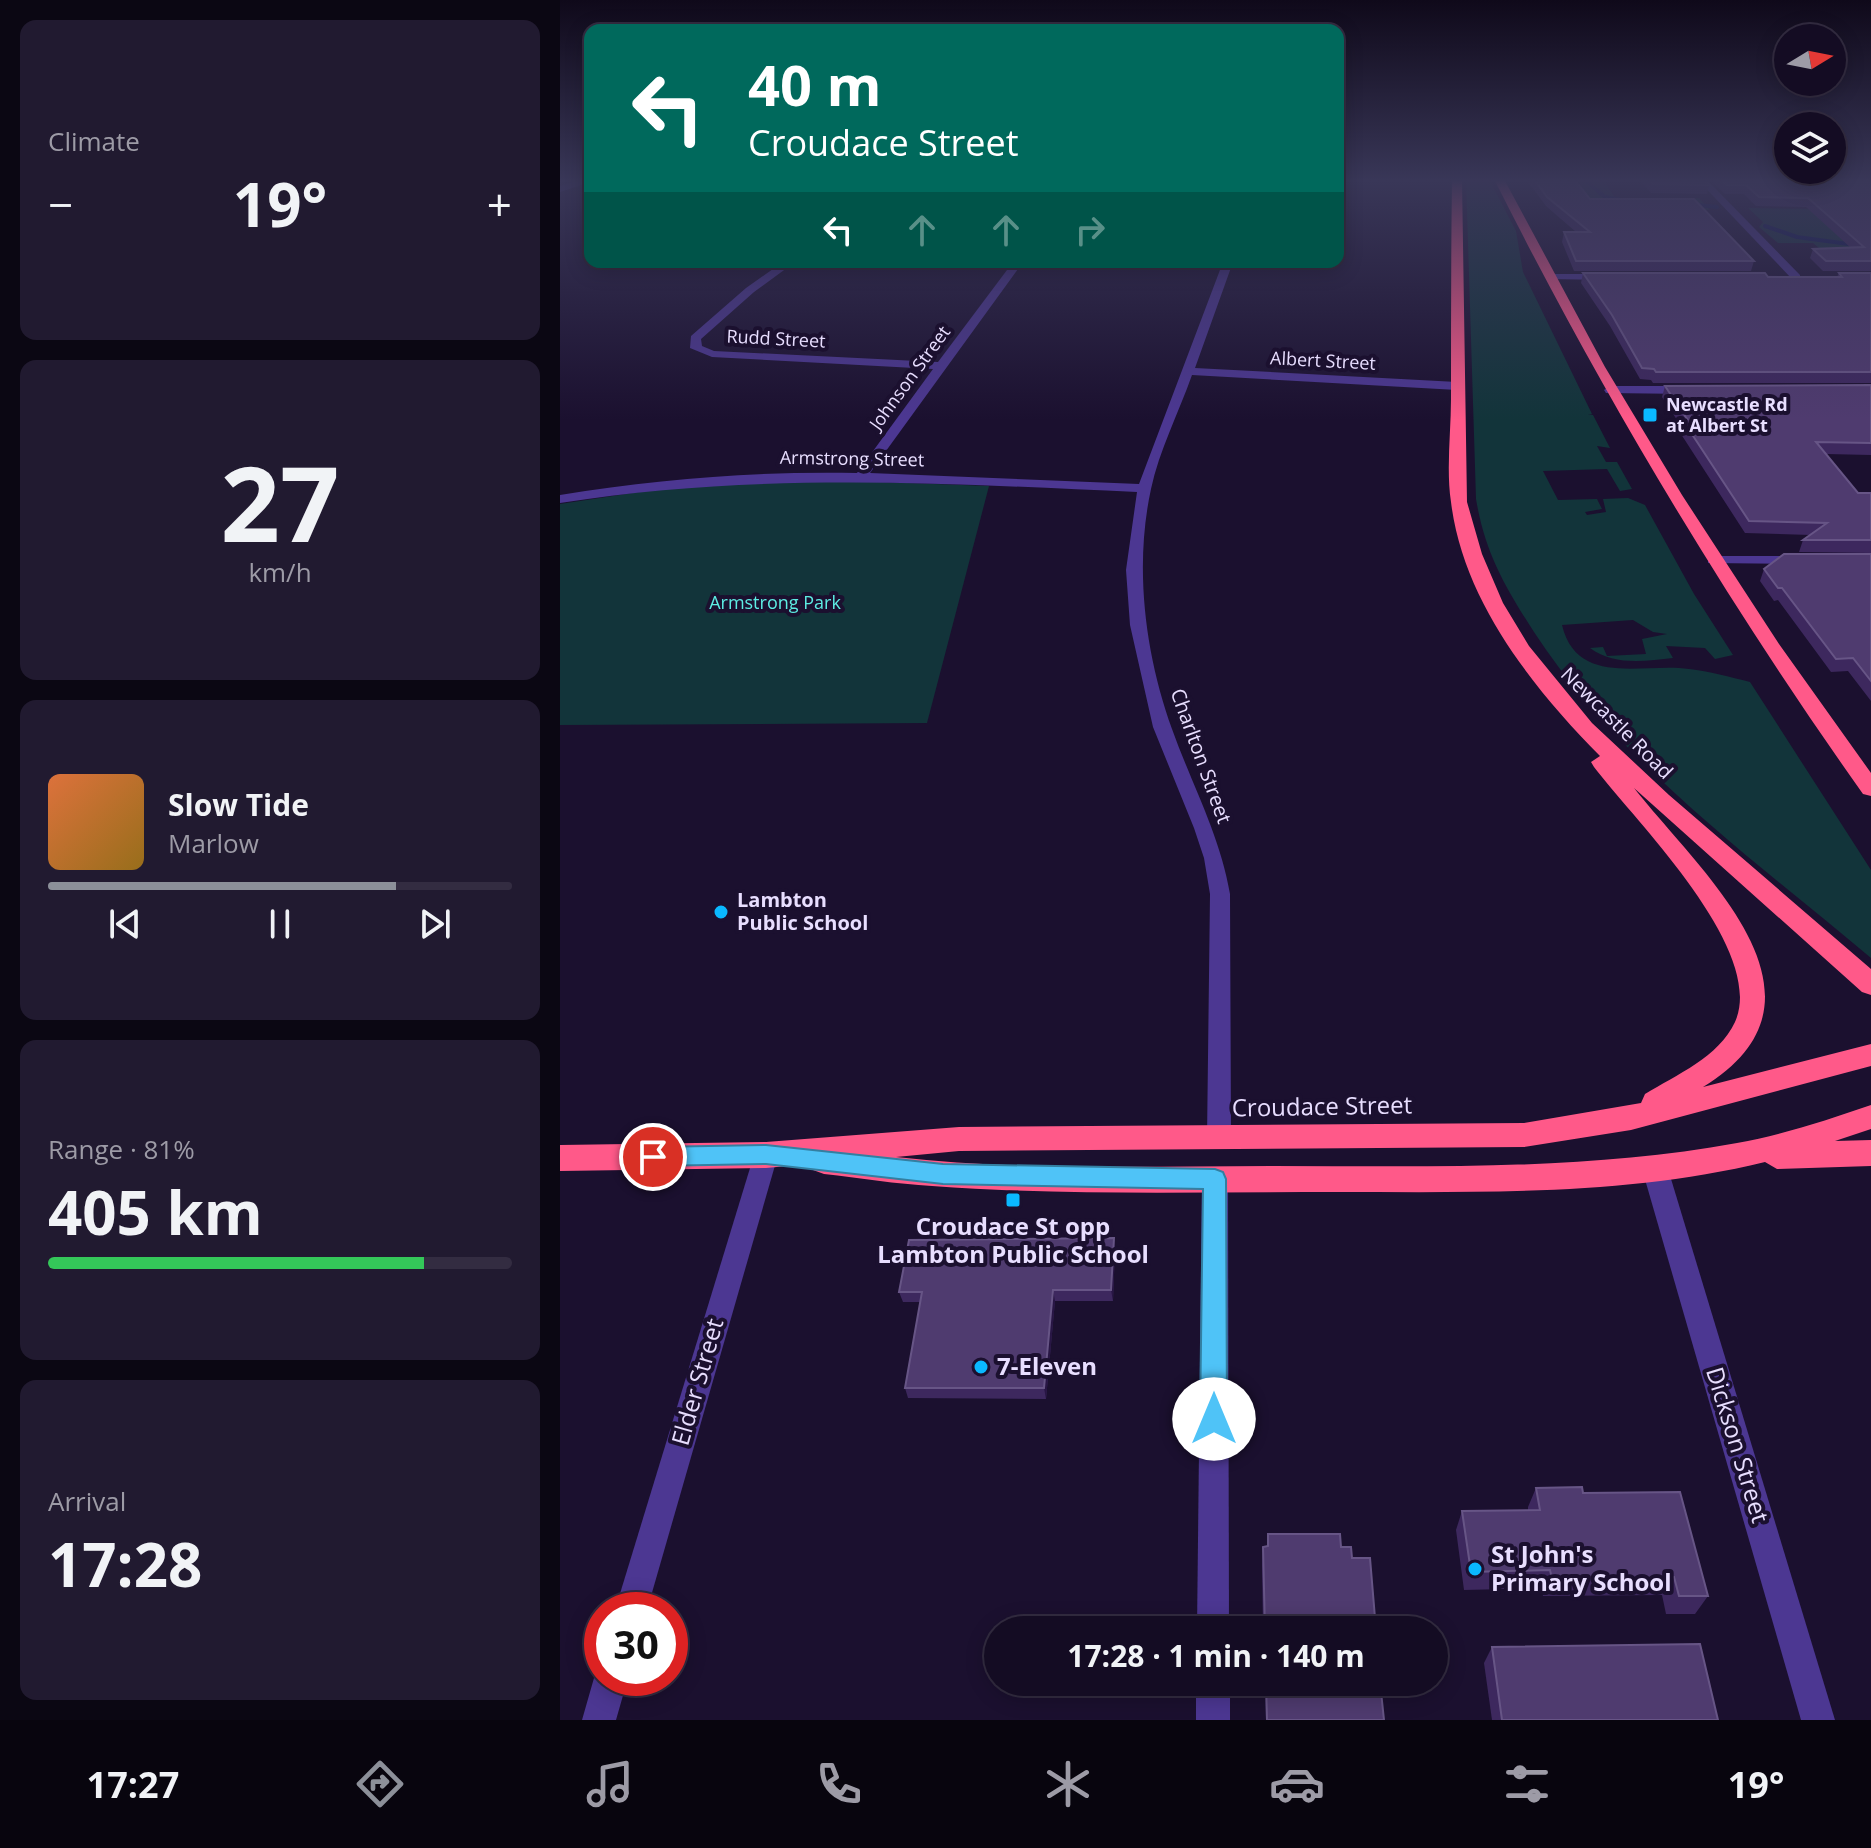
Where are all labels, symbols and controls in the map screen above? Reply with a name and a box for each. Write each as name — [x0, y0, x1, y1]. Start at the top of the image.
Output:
north arrow — [1774, 24, 1846, 96]
map controls — [1774, 24, 1846, 184]
text: 40 m — [748, 46, 882, 122]
icon: left — [616, 56, 720, 160]
button: layers — [1774, 112, 1846, 184]
text: Croudace Street — [748, 118, 1019, 167]
text: Climate — [48, 123, 140, 159]
text: 19° — [233, 163, 327, 245]
text: − — [48, 174, 73, 234]
text: + — [487, 174, 512, 234]
icon: left — [816, 208, 860, 252]
icon: ahead — [900, 208, 944, 252]
icon: ahead — [984, 208, 1028, 252]
icon: right — [1068, 208, 1112, 252]
street label: Johnson Street — [862, 321, 955, 436]
street label: Rudd Street — [726, 323, 826, 353]
street label: Albert Street — [1270, 345, 1376, 375]
place label: Newcastle Rd at Albert St — [1666, 392, 1788, 437]
marker: Newcastle Rd at Albert St — [1641, 406, 1659, 424]
text: 27 — [221, 431, 339, 572]
street label: Armstrong Street — [780, 445, 924, 471]
text: km/h — [248, 554, 312, 590]
park label: Armstrong Park — [709, 590, 841, 614]
street label: Newcastle Road — [1555, 661, 1679, 785]
street label: Charlton Street — [1165, 685, 1238, 827]
text: Slow Tide — [168, 784, 309, 825]
text: Marlow — [168, 825, 259, 861]
place label: Lambton Public School — [737, 886, 868, 936]
icon: previous — [103, 902, 147, 946]
icon: pause — [258, 902, 302, 946]
icon: next — [413, 902, 457, 946]
marker: Lambton Public School — [712, 903, 730, 921]
street label: Croudace Street — [1232, 1087, 1412, 1124]
pin — [619, 1123, 687, 1191]
text: Range · 81% — [48, 1131, 195, 1167]
icon: arrive — [631, 1135, 675, 1179]
text: 405 km — [48, 1171, 263, 1253]
marker: Croudace St opp Lambton Public School — [1004, 1191, 1022, 1209]
place label: Croudace St opp Lambton Public School — [877, 1209, 1149, 1270]
street label: Elder Street — [663, 1314, 730, 1449]
place label: 7-Eleven — [997, 1349, 1097, 1382]
marker: 7-Eleven — [972, 1358, 990, 1376]
street label: Dickson Street — [1699, 1363, 1778, 1527]
position arrow — [1172, 1377, 1256, 1461]
text: Arrival — [48, 1483, 126, 1519]
text: 17:28 — [48, 1523, 202, 1605]
place label: St John's Primary School — [1491, 1537, 1672, 1598]
marker: St John's Primary School — [1466, 1560, 1484, 1578]
speed limit sign: 30 — [584, 1592, 688, 1696]
text: 17:28 · 1 min · 140 m — [1067, 1635, 1365, 1676]
icon: directions — [352, 1756, 408, 1812]
icon: music — [582, 1756, 638, 1812]
icon: phone — [811, 1756, 867, 1812]
icon: climate — [1040, 1756, 1096, 1812]
icon: car — [1269, 1756, 1325, 1812]
icon: filters — [1499, 1756, 1555, 1812]
text: 17:27 — [87, 1760, 179, 1809]
text: 19° — [1728, 1760, 1784, 1809]

